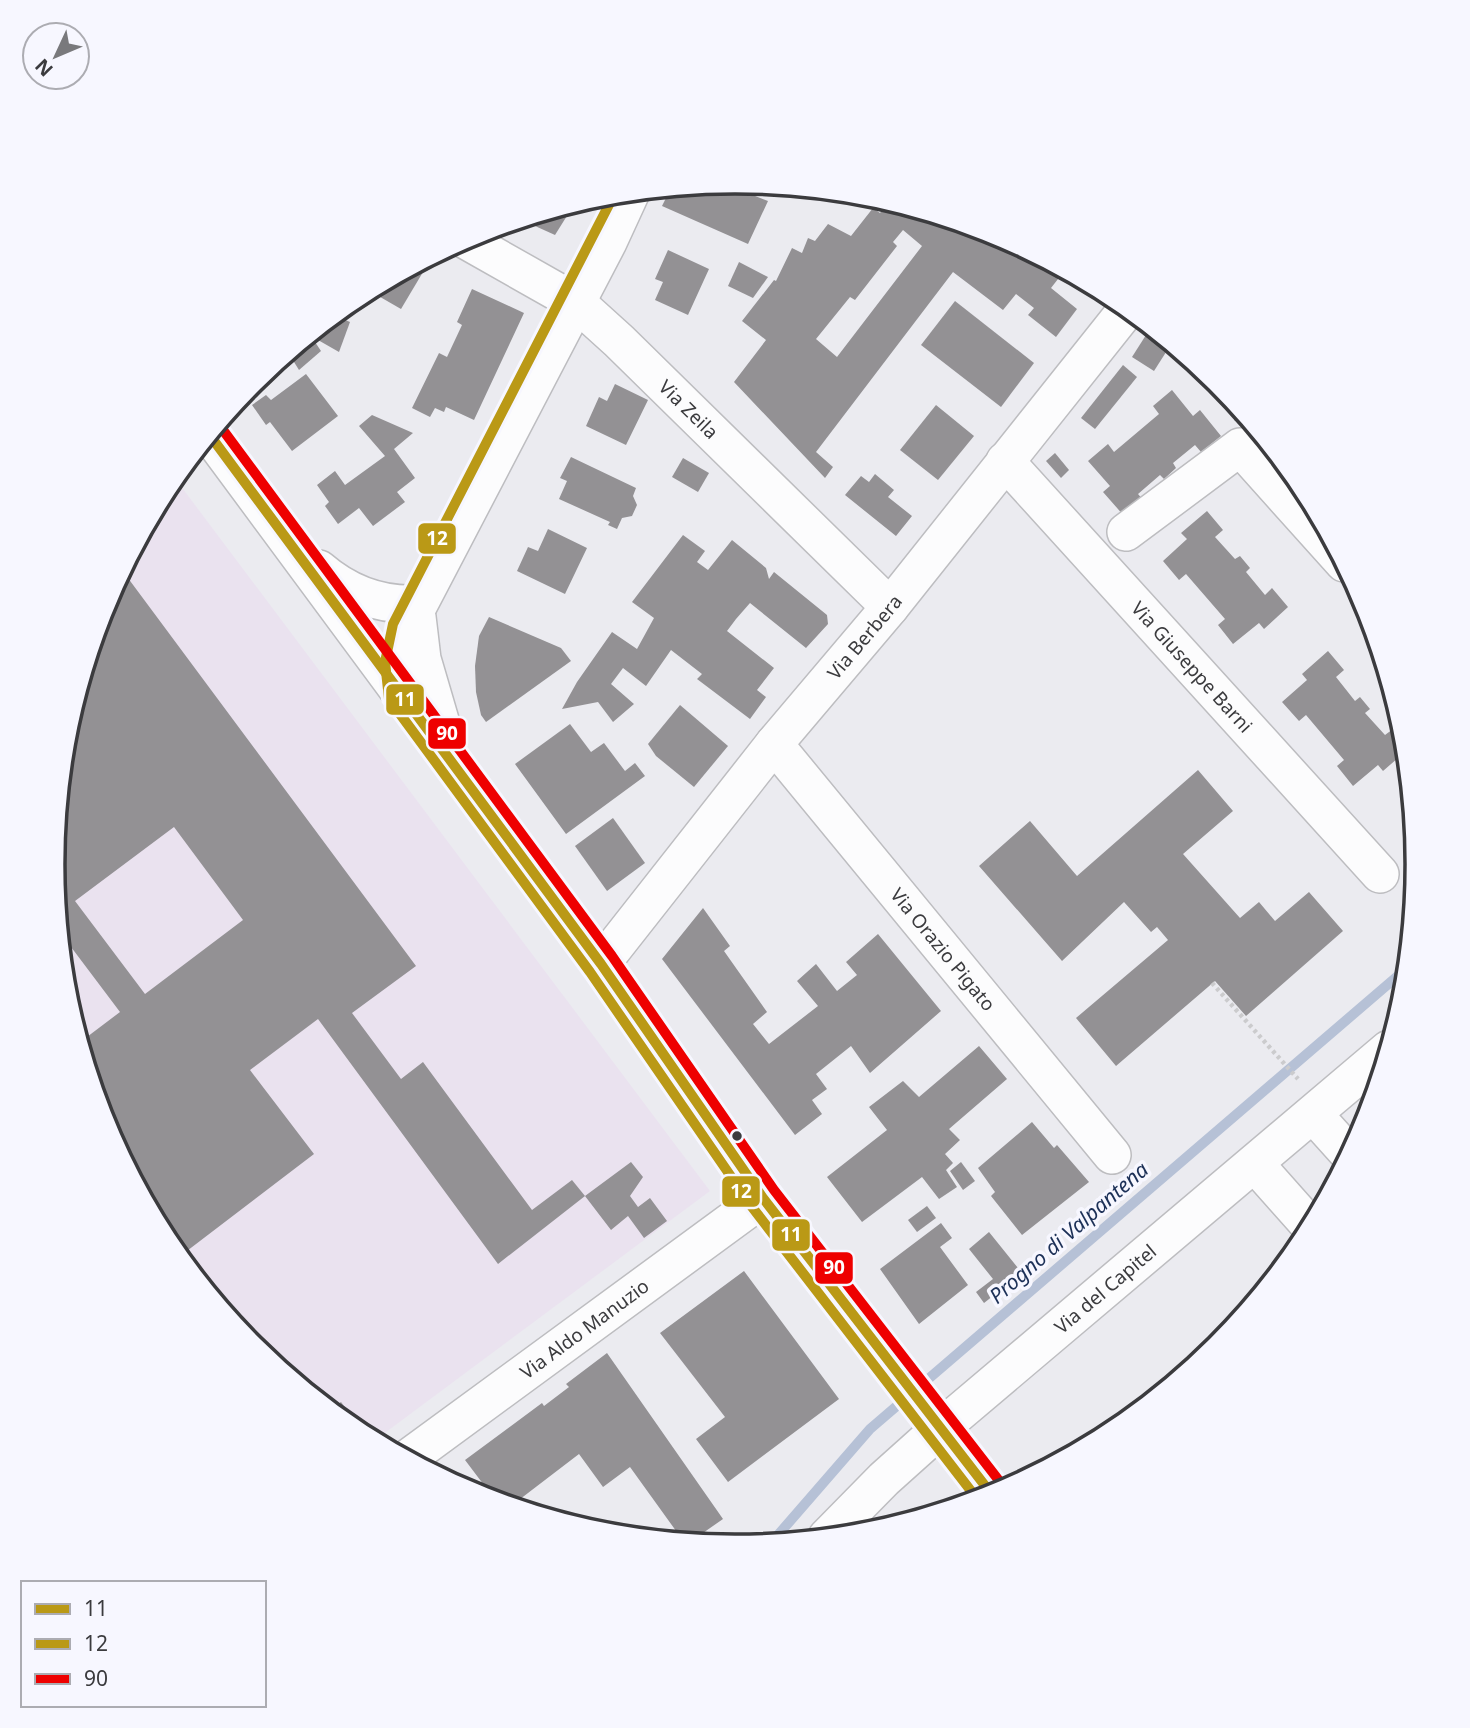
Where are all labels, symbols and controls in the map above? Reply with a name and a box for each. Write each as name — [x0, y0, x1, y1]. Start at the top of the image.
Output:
north arrow — [21, 21, 91, 91]
text: N — [29, 53, 58, 82]
street label: Via Zeila — [653, 374, 724, 444]
line badge: 12 — [417, 522, 457, 555]
text: 12 — [426, 525, 448, 551]
street label: Via Berbera — [821, 589, 908, 685]
street label: Via Giuseppe Barni — [1125, 596, 1258, 738]
line badge: 11 — [385, 683, 425, 716]
text: 11 — [394, 686, 416, 712]
line badge: 90 — [427, 717, 467, 750]
text: 90 — [436, 720, 458, 746]
street label: Via Orazio Pigato — [885, 882, 1001, 1017]
unlabelled marker — [730, 1129, 744, 1143]
water label: Progno di Valpantena — [983, 1155, 1154, 1309]
line badge: 12 — [721, 1175, 761, 1208]
text: 12 — [730, 1178, 752, 1204]
line badge: 11 — [771, 1218, 811, 1252]
text: 11 — [780, 1221, 802, 1247]
street label: Via del Capitel — [1049, 1238, 1162, 1340]
line badge: 90 — [814, 1251, 854, 1285]
text: 90 — [823, 1254, 845, 1280]
street label: Via Aldo Manuzio — [515, 1273, 654, 1385]
legend — [21, 1581, 266, 1707]
text: 11 — [84, 1594, 108, 1622]
text: 12 — [84, 1629, 108, 1657]
text: 90 — [84, 1664, 108, 1692]

